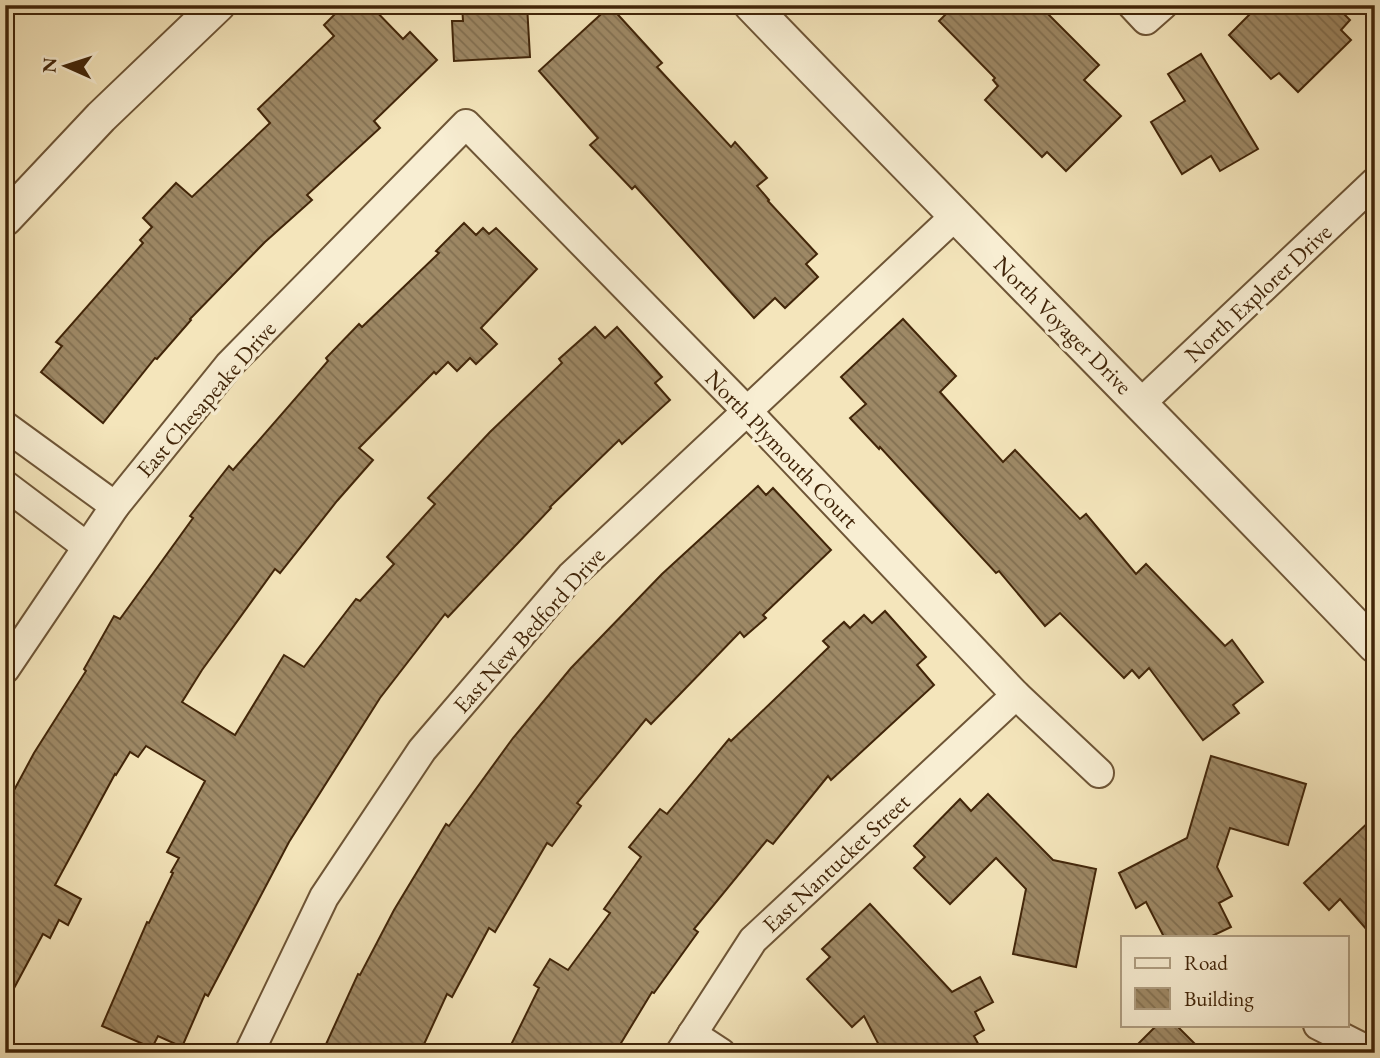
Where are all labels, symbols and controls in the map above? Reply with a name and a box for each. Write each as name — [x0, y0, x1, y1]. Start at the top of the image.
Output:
north arrow — [32, 32, 102, 102]
text: N — [37, 56, 62, 73]
street label: North Explorer Drive — [1178, 217, 1338, 369]
street label: North Voyager Drive — [987, 249, 1139, 401]
street label: East Chesapeake Drive — [130, 314, 282, 484]
street label: North Plymouth Court — [699, 363, 866, 535]
street label: East New Bedford Drive — [446, 541, 612, 719]
street label: East Nantucket Street — [756, 786, 917, 939]
legend — [1121, 936, 1348, 1026]
text: Road — [1184, 949, 1228, 976]
text: Building — [1184, 985, 1254, 1012]

